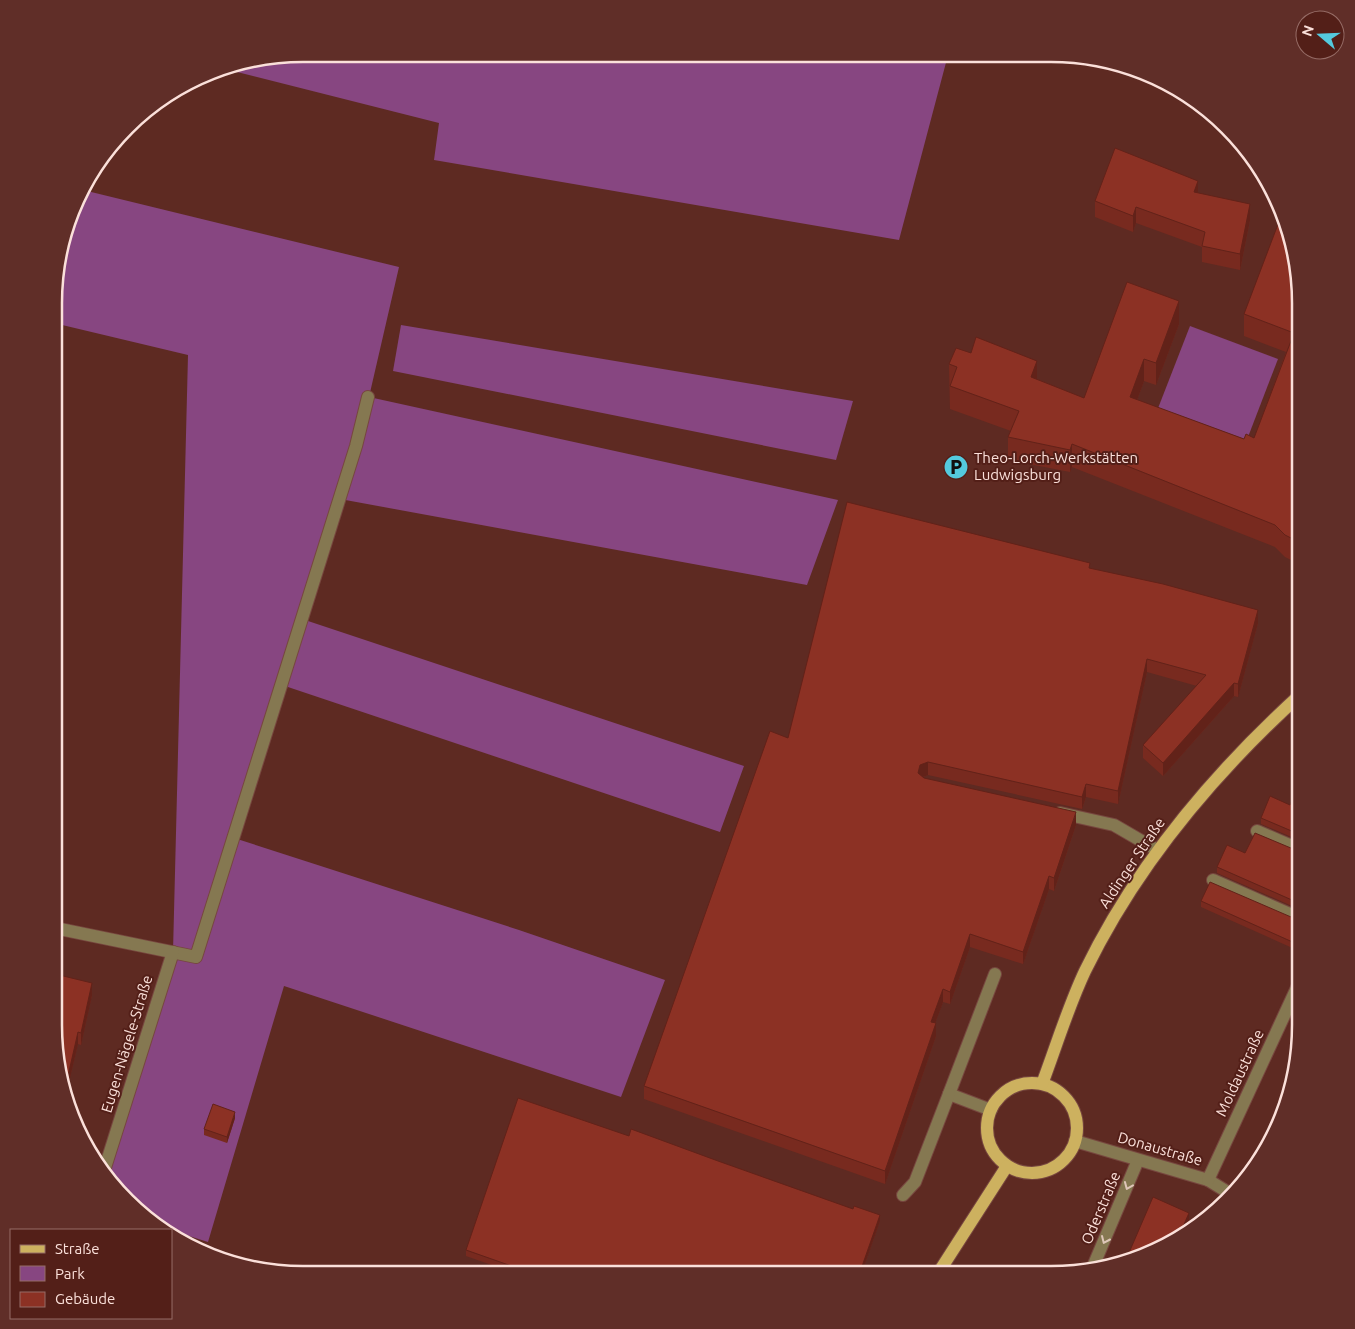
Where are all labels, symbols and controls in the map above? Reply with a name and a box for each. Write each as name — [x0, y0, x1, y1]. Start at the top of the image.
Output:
north arrow — [1295, 10, 1345, 60]
text: N — [1298, 23, 1317, 38]
place label: Theo-Lorch-Werkstätten Ludwigsburg — [974, 449, 1138, 483]
parking icon: Theo-Lorch-Werkstätten Ludwigsburg — [943, 454, 969, 480]
street label: Aldinger Straße — [1095, 814, 1168, 911]
street label: Eugen-Nägele-Straße — [97, 973, 156, 1115]
street label: Moldaustraße — [1212, 1027, 1267, 1119]
street label: Donaustraße — [1116, 1128, 1204, 1169]
street label: Oderstraße — [1078, 1169, 1124, 1247]
one-way arrow — [1124, 1181, 1134, 1190]
legend — [10, 1229, 172, 1319]
one-way arrow — [1100, 1235, 1111, 1244]
text: Straße — [55, 1240, 99, 1257]
text: Park — [55, 1265, 85, 1282]
text: Gebäude — [55, 1290, 115, 1307]

